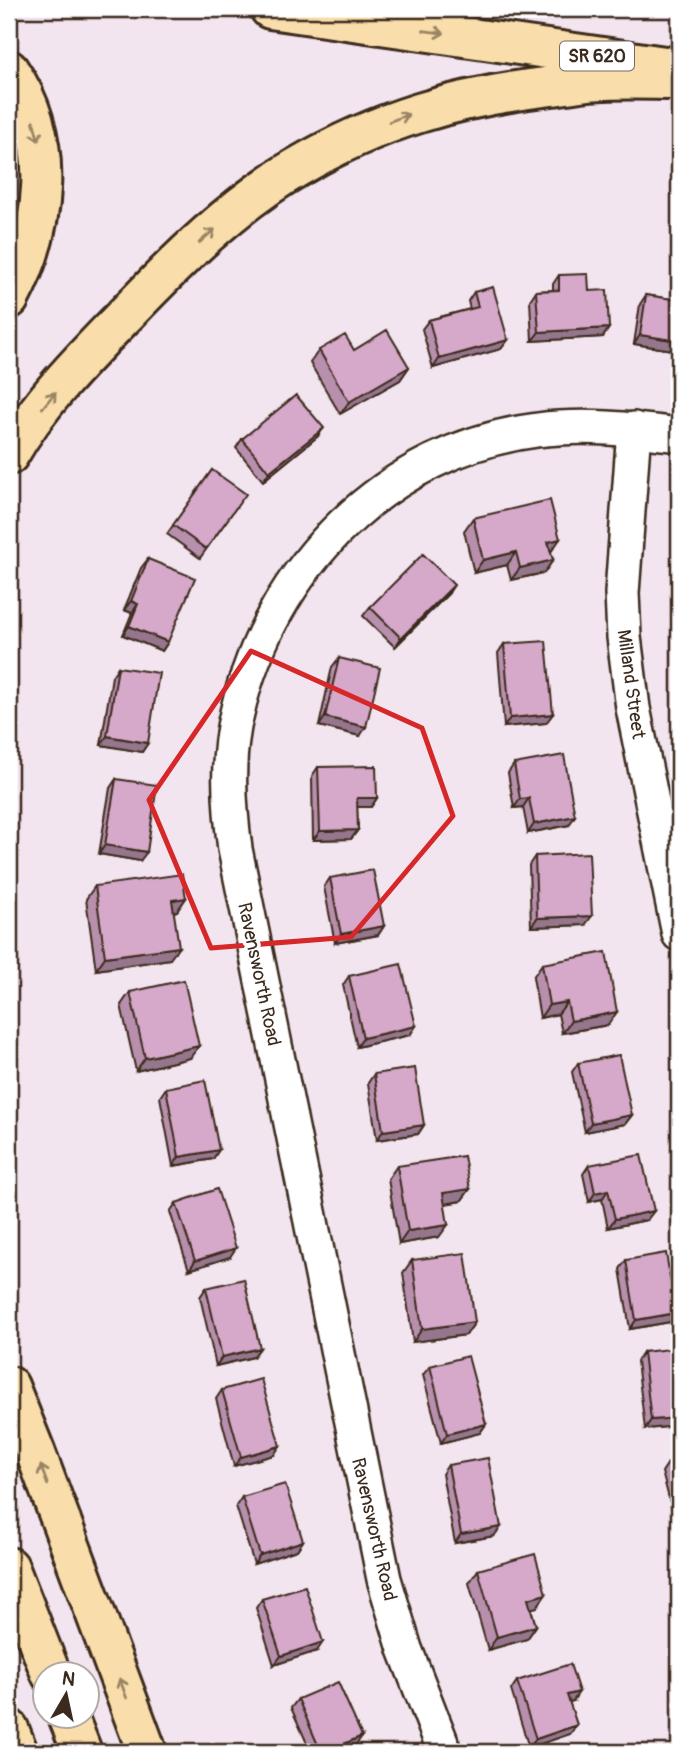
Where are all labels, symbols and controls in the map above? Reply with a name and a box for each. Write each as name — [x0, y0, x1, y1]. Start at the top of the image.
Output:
one-way arrow — [422, 26, 445, 39]
road number: SR 620 — [560, 42, 634, 70]
one-way arrow — [388, 111, 410, 124]
one-way arrow — [30, 120, 43, 142]
one-way arrow — [197, 228, 215, 244]
one-way arrow — [41, 391, 57, 409]
street label: Milland Street — [611, 628, 651, 741]
street label: Ravensworth Road — [232, 900, 286, 1048]
street label: Ravensworth Road — [346, 1455, 402, 1603]
one-way arrow — [37, 1464, 49, 1486]
north arrow — [32, 1660, 102, 1730]
text: N — [60, 1666, 77, 1692]
one-way arrow — [116, 1678, 128, 1700]

